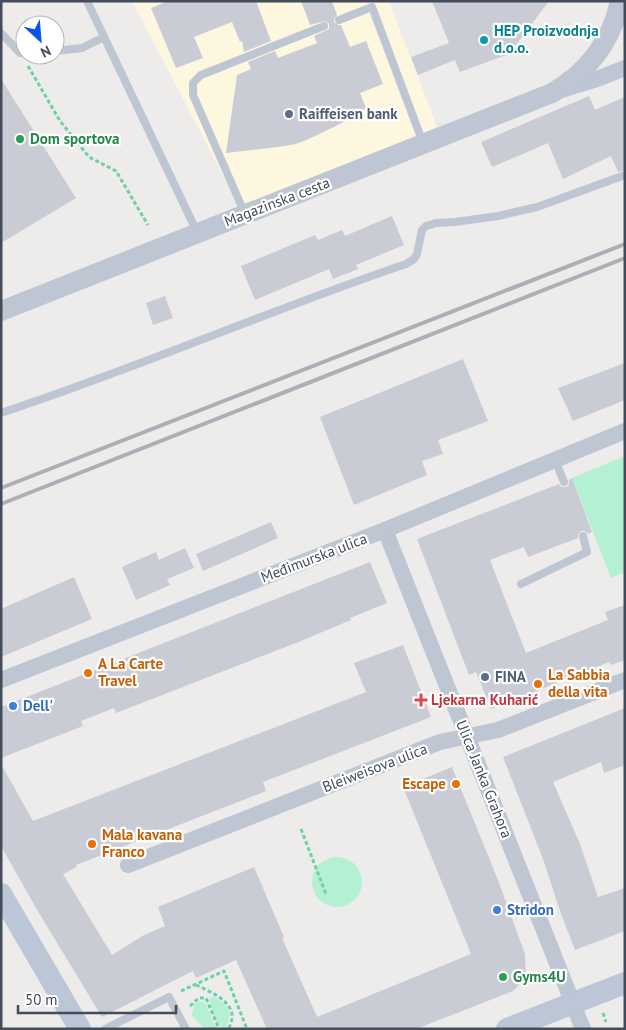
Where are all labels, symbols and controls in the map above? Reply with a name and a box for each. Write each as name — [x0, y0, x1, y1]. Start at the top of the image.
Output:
north arrow — [15, 15, 65, 65]
place label: HEP Proizvodnja d.o.o. — [494, 21, 599, 57]
marker: HEP Proizvodnja d.o.o. — [478, 34, 490, 46]
text: N — [38, 42, 54, 62]
place label: Raiffeisen bank — [299, 104, 398, 123]
marker: Raiffeisen bank — [283, 108, 295, 120]
place label: Dom sportova — [30, 129, 119, 148]
marker: Dom sportova — [14, 133, 26, 145]
street label: Magazinska cesta — [221, 173, 332, 230]
street label: Međimurska ulica — [258, 529, 370, 587]
place label: A La Carte Travel — [98, 654, 163, 690]
place label: La Sabbia della vita — [548, 665, 610, 701]
marker: A La Carte Travel — [82, 667, 94, 679]
place label: FINA — [495, 667, 527, 686]
marker: FINA — [479, 671, 491, 683]
marker: La Sabbia della vita — [532, 678, 544, 690]
place label: Ljekarna Kuharić — [431, 690, 539, 709]
marker: Ljekarna Kuharić — [415, 694, 427, 706]
place label: Dell' — [23, 696, 53, 715]
marker: Dell' — [7, 700, 19, 712]
street label: Ulica Janka Grahora — [452, 717, 517, 841]
street label: Bleiweisova ulica — [320, 739, 430, 796]
place label: Escape — [402, 774, 446, 793]
marker: Escape — [450, 778, 462, 790]
place label: Mala kavana Franco — [102, 825, 182, 861]
marker: Mala kavana Franco — [86, 838, 98, 850]
place label: Stridon — [507, 900, 554, 919]
marker: Stridon — [491, 904, 503, 916]
place label: Gyms4U — [513, 967, 566, 986]
marker: Gyms4U — [497, 971, 509, 983]
scale bar — [18, 982, 175, 1014]
text: 50 m — [25, 990, 58, 1009]

